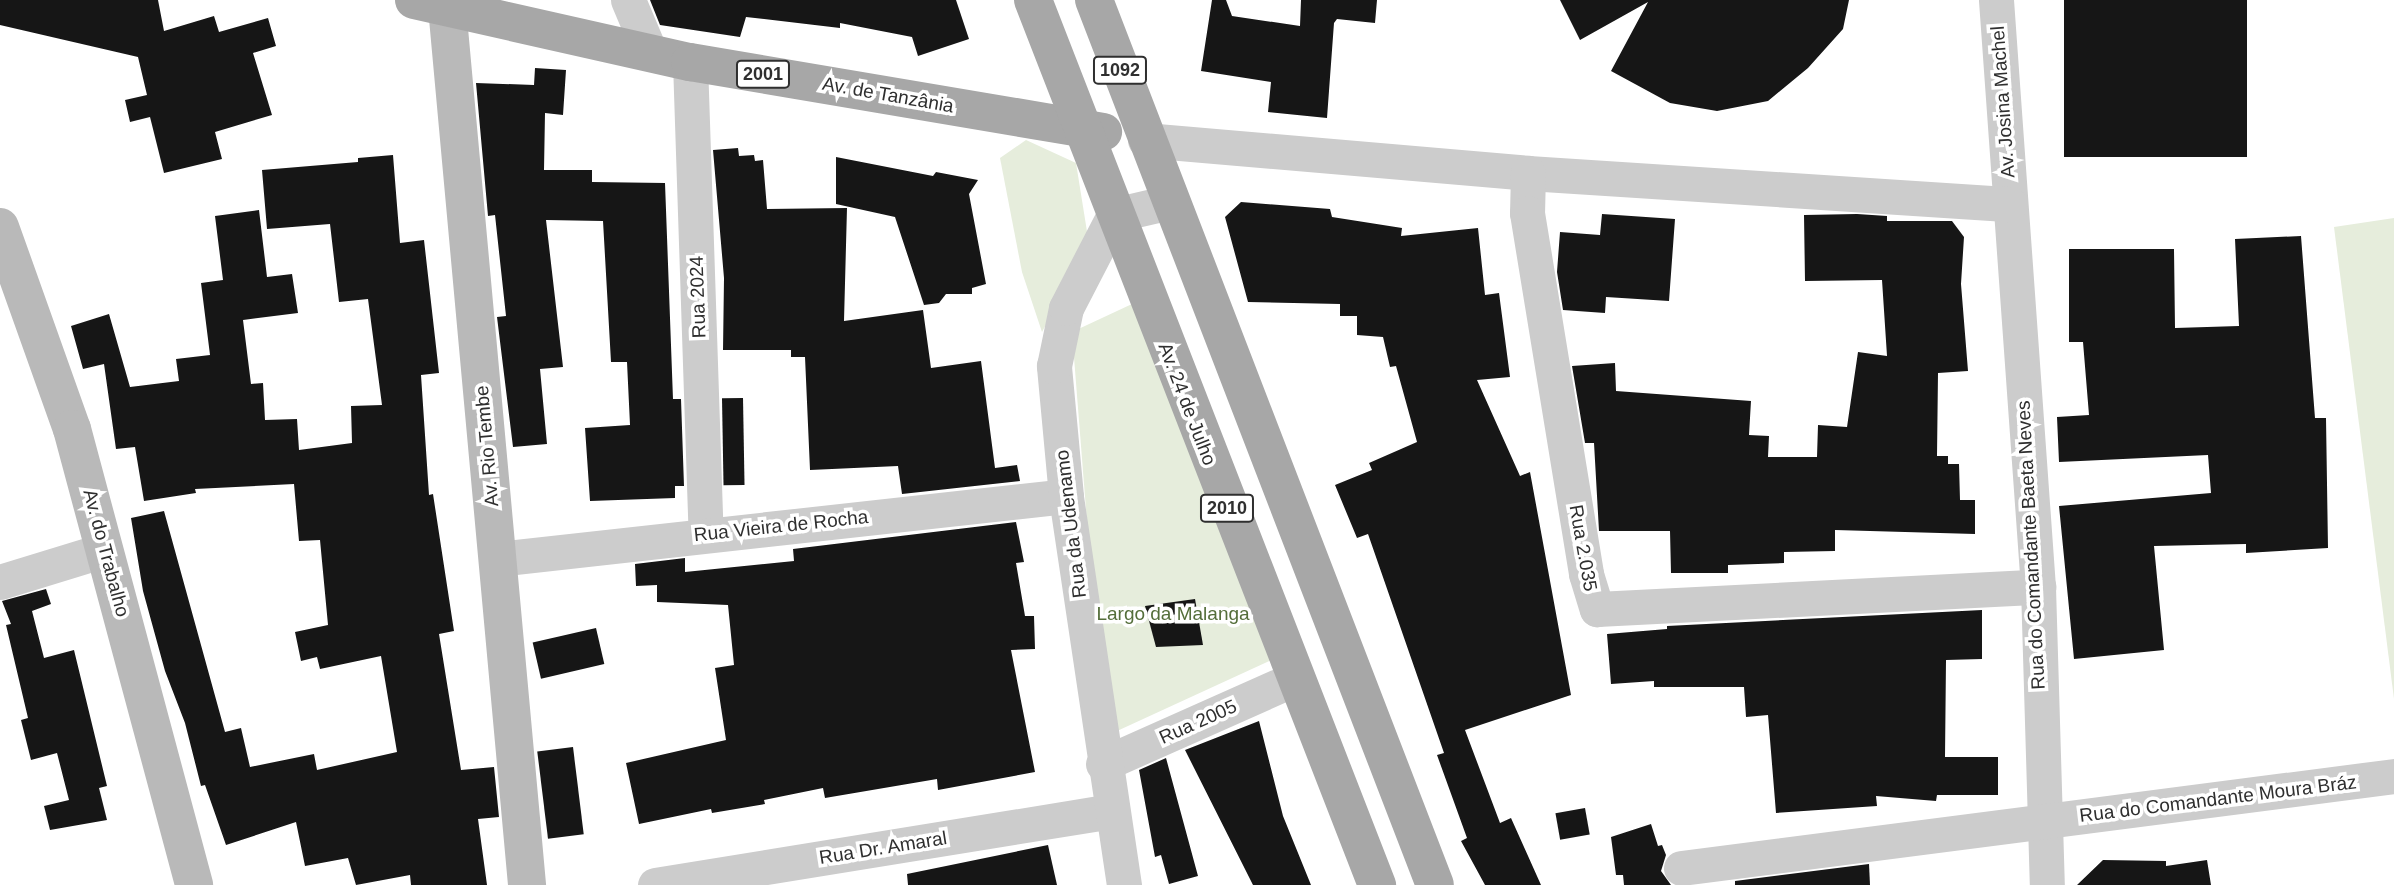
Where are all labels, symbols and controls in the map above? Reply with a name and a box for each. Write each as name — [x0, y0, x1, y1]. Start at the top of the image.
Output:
street label: Av. Josina Machel — [1986, 25, 2020, 179]
road number: 1092 — [1092, 56, 1148, 84]
road number: 2001 — [735, 60, 791, 88]
street label: Av. de Tanzânia — [820, 72, 956, 118]
street label: Rua 2024 — [685, 255, 711, 339]
street label: Av. 24 de Julho — [1153, 340, 1221, 468]
street label: Av. Rio Tembe — [470, 384, 504, 508]
street label: Rua do Comandante Baeta Neves — [2012, 400, 2050, 690]
street label: Rua da Udenamo — [1051, 449, 1091, 599]
street label: Av. do Trabalho — [78, 486, 134, 620]
road number: 2010 — [1199, 494, 1255, 522]
street label: Rua 2.035 — [1564, 503, 1602, 593]
street label: Rua Vieira de Rocha — [693, 506, 869, 546]
park label: Largo da Malanga — [1096, 603, 1250, 625]
street label: Rua 2005 — [1156, 695, 1240, 749]
street label: Rua do Comandante Moura Bráz — [2078, 771, 2358, 827]
street label: Rua Dr. Amaral — [817, 827, 949, 869]

